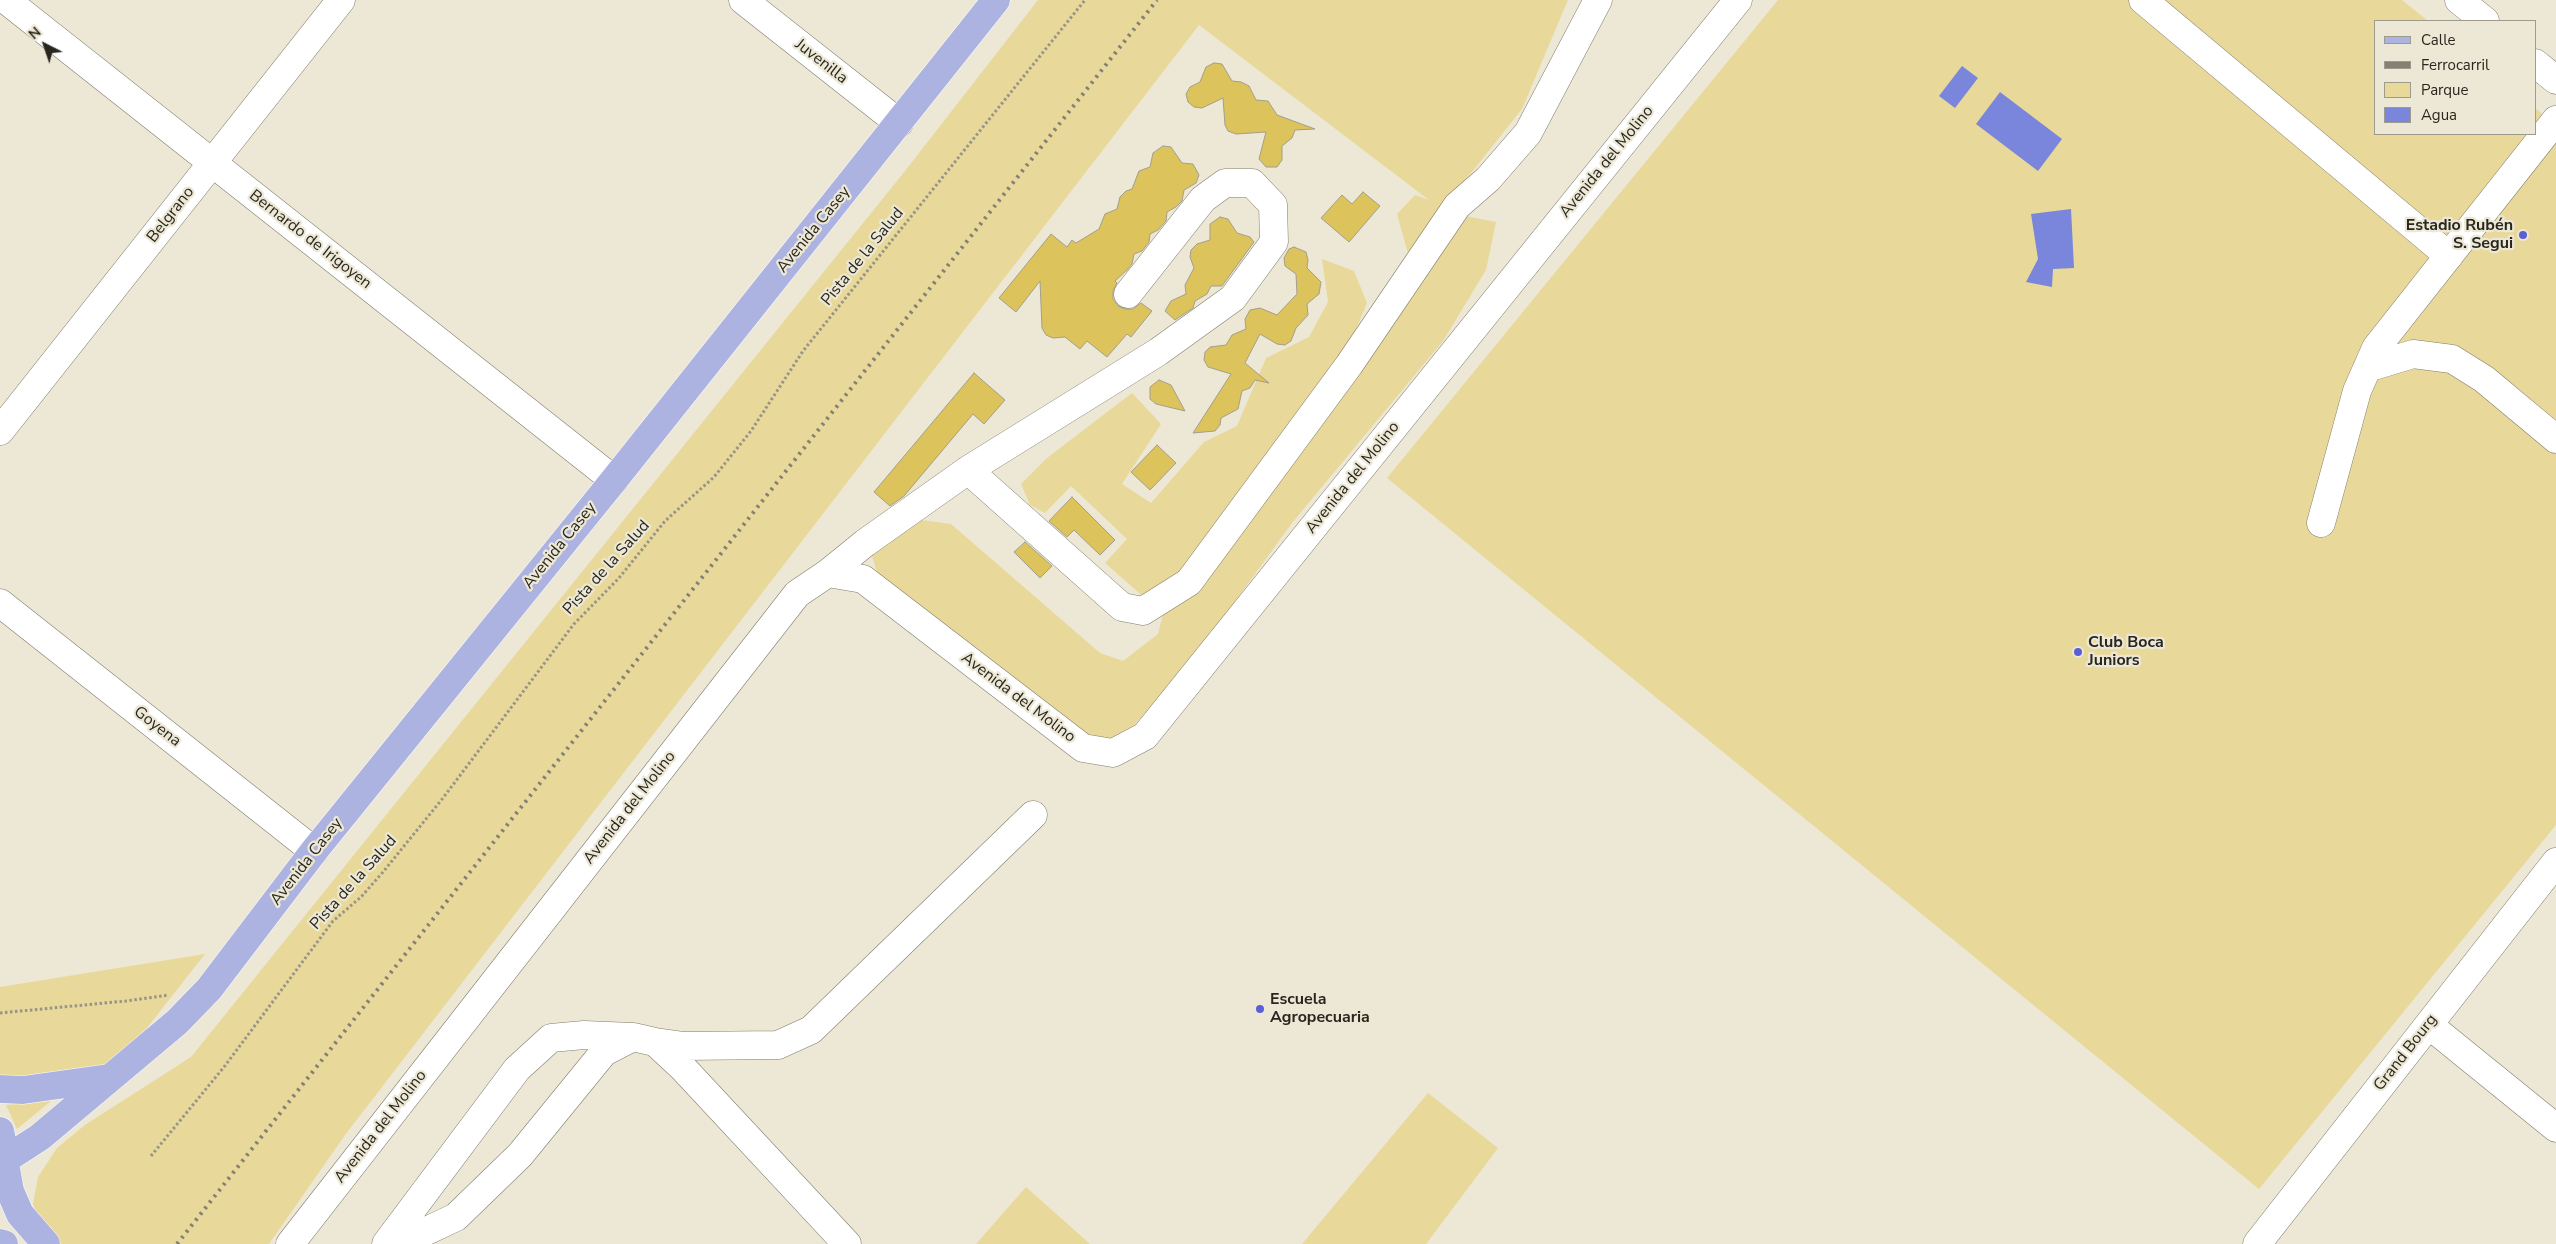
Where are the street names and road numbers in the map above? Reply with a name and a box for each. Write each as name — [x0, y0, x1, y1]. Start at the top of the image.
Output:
street label: Juvenilla — [791, 35, 851, 89]
street label: Avenida del Molino — [1556, 102, 1658, 222]
street label: Belgrano — [143, 183, 199, 247]
street label: Avenida Casey — [773, 183, 855, 277]
street label: Bernardo de Irigoyen — [245, 186, 375, 294]
street label: Pista de la Salud — [818, 204, 908, 310]
street label: Avenida del Molino — [1302, 418, 1404, 538]
street label: Avenida Casey — [519, 499, 601, 593]
street label: Pista de la Salud — [560, 517, 654, 619]
street label: Avenida del Molino — [957, 649, 1079, 747]
street label: Goyena — [130, 703, 184, 751]
street label: Avenida del Molino — [580, 748, 680, 868]
street label: Avenida Casey — [267, 814, 347, 910]
street label: Pista de la Salud — [307, 832, 401, 934]
street label: Grand Bourg — [2370, 1011, 2442, 1095]
street label: Avenida del Molino — [331, 1067, 431, 1187]

